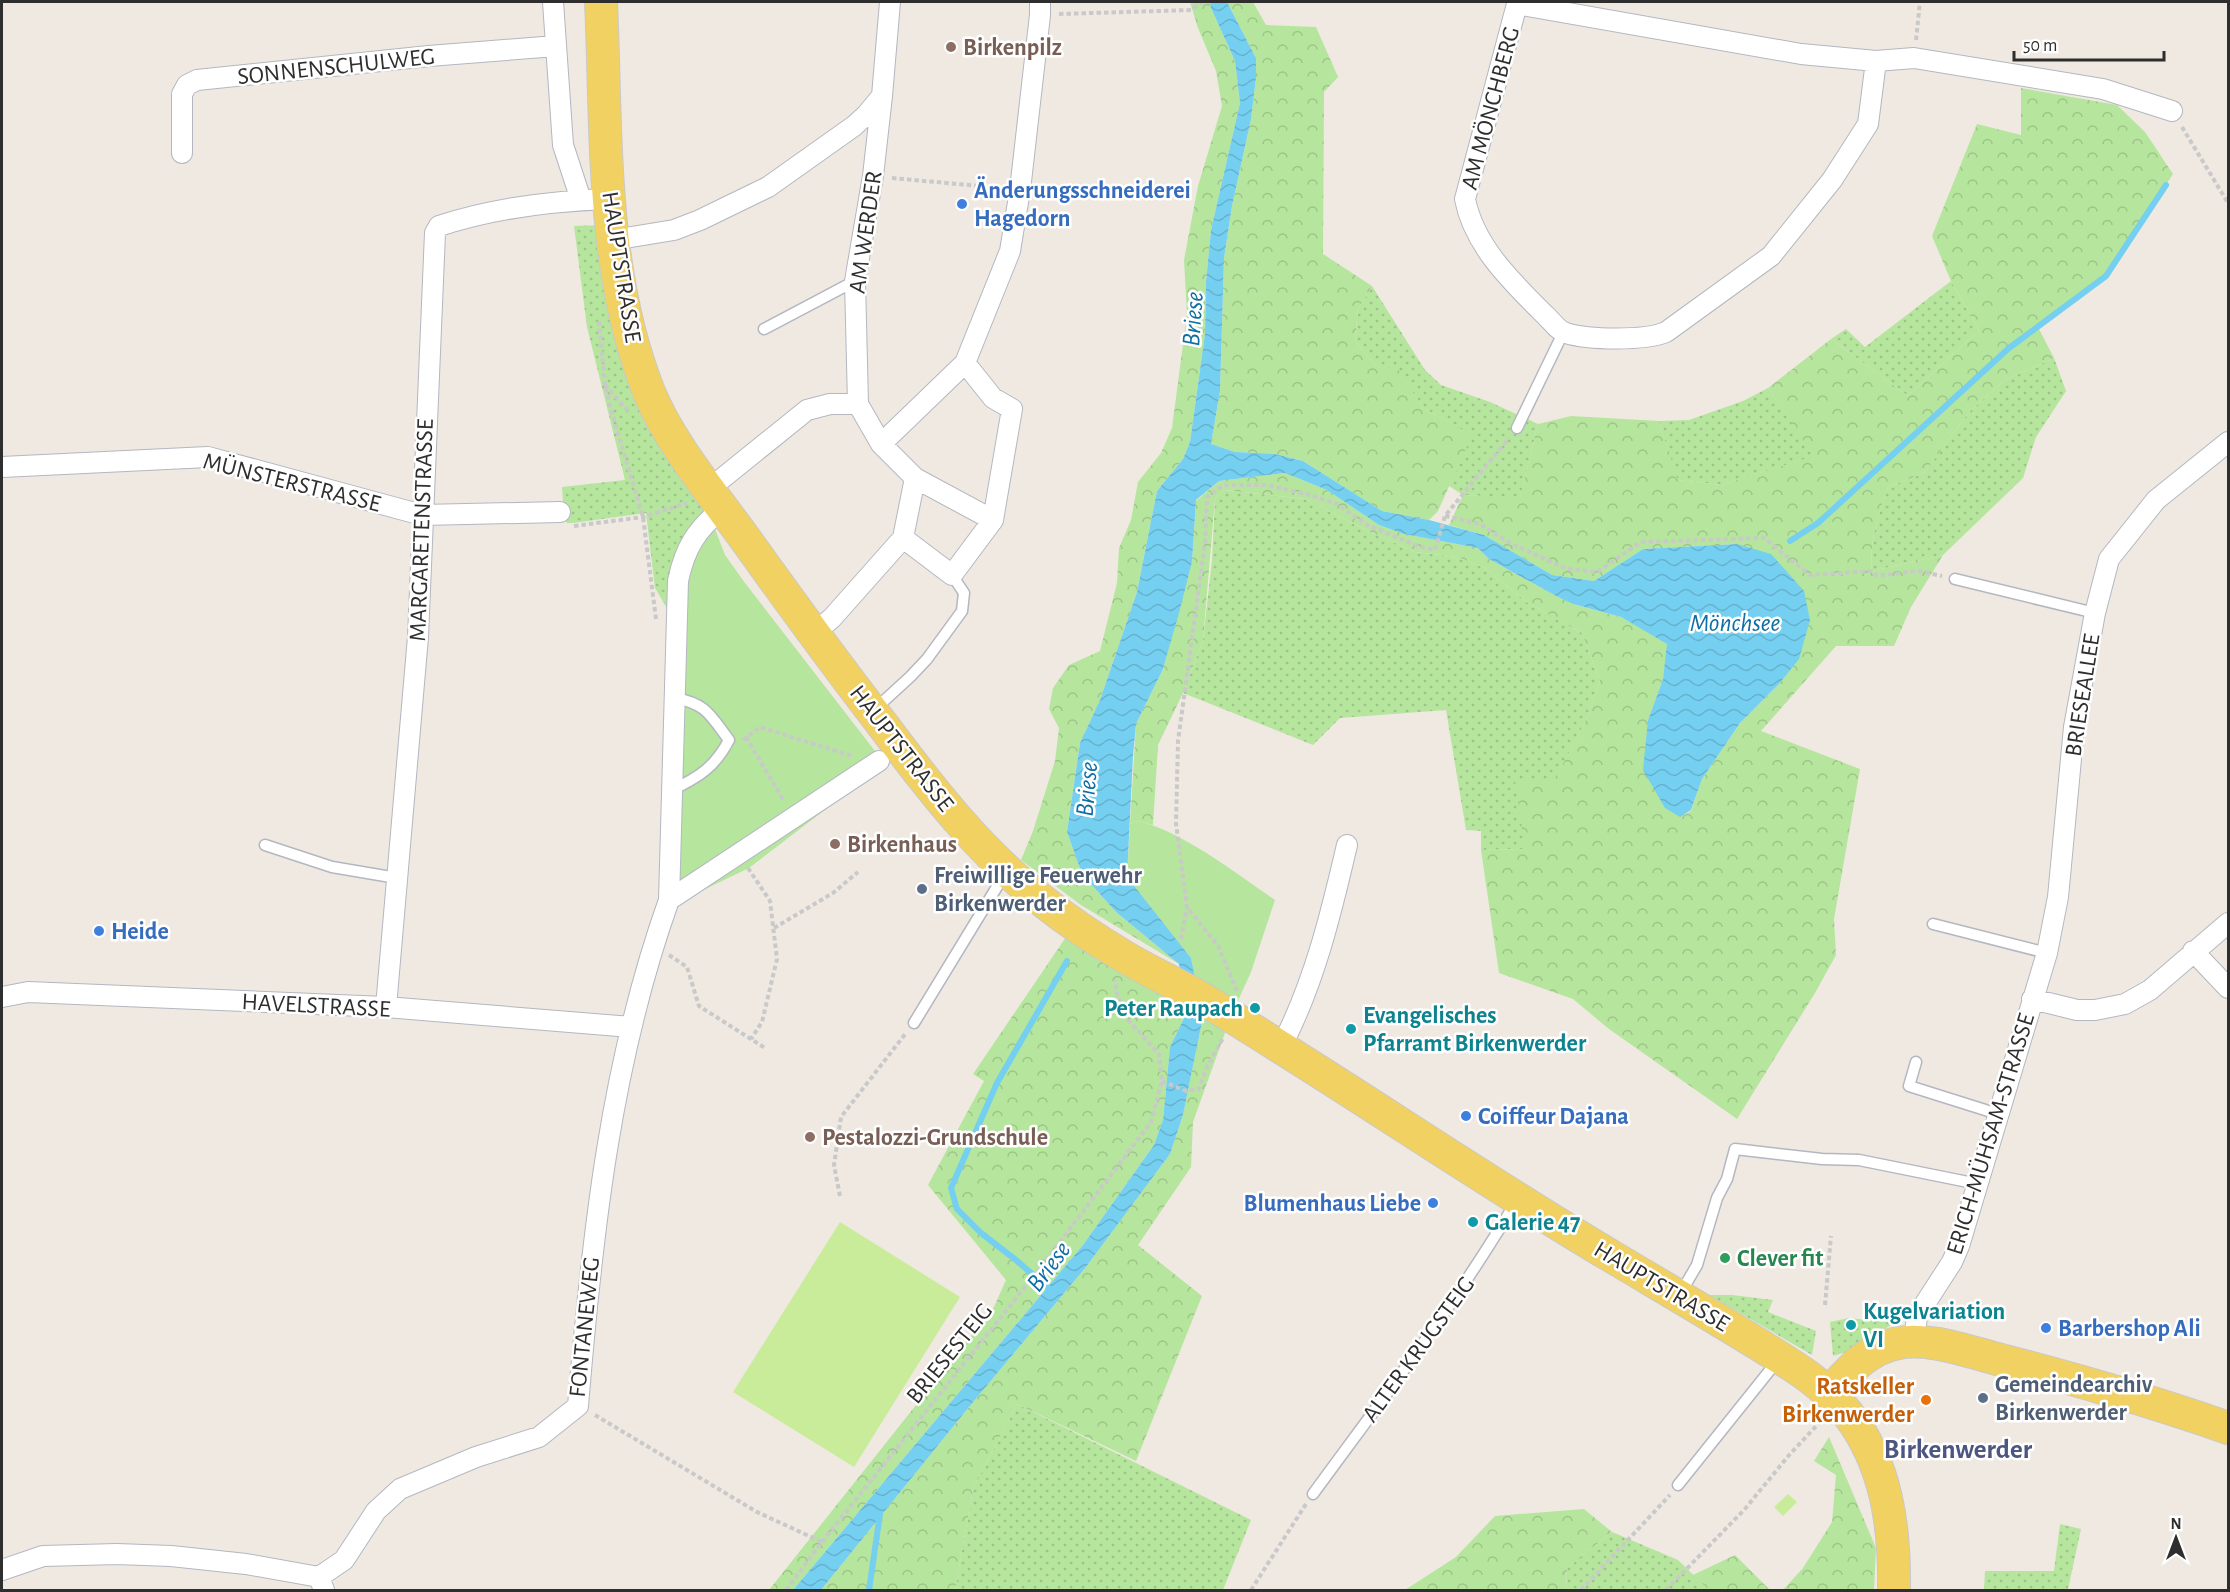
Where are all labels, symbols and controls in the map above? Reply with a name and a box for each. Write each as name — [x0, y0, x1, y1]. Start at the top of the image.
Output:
street label: AM MÖNCHBERG — [1457, 24, 1524, 192]
scale bar — [2014, 24, 2164, 62]
place label: Birkenpilz — [963, 36, 1062, 60]
text: 50 m — [2023, 37, 2057, 55]
marker: Birkenpilz — [944, 40, 958, 54]
street label: SONNENSCHULWEG — [236, 45, 436, 89]
street label: AM WERDER — [846, 169, 886, 295]
place label: Änderungsschneiderei Hagedorn — [974, 176, 1191, 231]
street label: HAUPTSTRASSE — [597, 190, 645, 345]
marker: Änderungsschneiderei Hagedorn — [955, 197, 969, 211]
water label: Briese — [1178, 291, 1208, 347]
street label: MARGARETENSTRASSE — [406, 418, 438, 642]
street label: MÜNSTERSTRASSE — [201, 448, 384, 517]
water label: Mönchsee — [1690, 610, 1781, 636]
street label: BRIESEALLEE — [2061, 632, 2105, 758]
street label: HAUPTSTRASSE — [845, 681, 958, 817]
water label: Briese — [1072, 760, 1102, 818]
place label: Birkenhaus — [847, 833, 957, 857]
marker: Birkenhaus — [828, 837, 842, 851]
place label: Freiwillige Feuerwehr Birkenwerder — [934, 864, 1142, 916]
marker: Freiwillige Feuerwehr Birkenwerder — [915, 882, 929, 896]
place label: Heide — [111, 920, 169, 944]
marker: Heide — [92, 924, 106, 938]
street label: HAVELSTRASSE — [241, 990, 391, 1022]
place label: Peter Raupach — [1104, 997, 1243, 1021]
marker: Peter Raupach — [1248, 1001, 1262, 1015]
place label: Evangelisches Pfarramt Birkenwerder — [1363, 1004, 1587, 1056]
street label: ERICH-MÜHSAM-STRASSE — [1942, 1010, 2039, 1258]
marker: Evangelisches Pfarramt Birkenwerder — [1344, 1022, 1358, 1036]
place label: Coiffeur Dajana — [1478, 1105, 1629, 1129]
marker: Coiffeur Dajana — [1459, 1109, 1473, 1123]
place label: Pestalozzi-Grundschule — [822, 1126, 1048, 1150]
marker: Pestalozzi-Grundschule — [803, 1130, 817, 1144]
place label: Blumenhaus Liebe — [1244, 1192, 1421, 1216]
marker: Blumenhaus Liebe — [1426, 1196, 1440, 1210]
place label: Galerie 47 — [1485, 1211, 1580, 1235]
marker: Galerie 47 — [1466, 1215, 1480, 1229]
water label: Briese — [1022, 1237, 1076, 1296]
street label: HAUPTSTRASSE — [1590, 1237, 1734, 1337]
place label: Clever fit — [1737, 1247, 1823, 1271]
marker: Clever fit — [1718, 1251, 1732, 1265]
street label: FONTANEWEG — [566, 1256, 604, 1398]
street label: ALTER KRUGSTEIG — [1358, 1272, 1479, 1427]
street label: BRIESESTEIG — [902, 1299, 997, 1409]
place label: Kugelvariation VI — [1863, 1300, 2005, 1352]
place label: Barbershop Ali — [2058, 1317, 2201, 1341]
marker: Kugelvariation VI — [1844, 1318, 1858, 1332]
marker: Barbershop Ali — [2039, 1321, 2053, 1335]
place label: Gemeindearchiv Birkenwerder — [1995, 1373, 2153, 1425]
place label: Ratskeller Birkenwerder — [1782, 1375, 1915, 1427]
marker: Gemeindearchiv Birkenwerder — [1976, 1391, 1990, 1405]
marker: Ratskeller Birkenwerder — [1919, 1393, 1933, 1407]
district label: Birkenwerder — [1884, 1436, 2033, 1463]
north arrow — [2146, 1508, 2206, 1568]
text: N — [2170, 1516, 2182, 1532]

